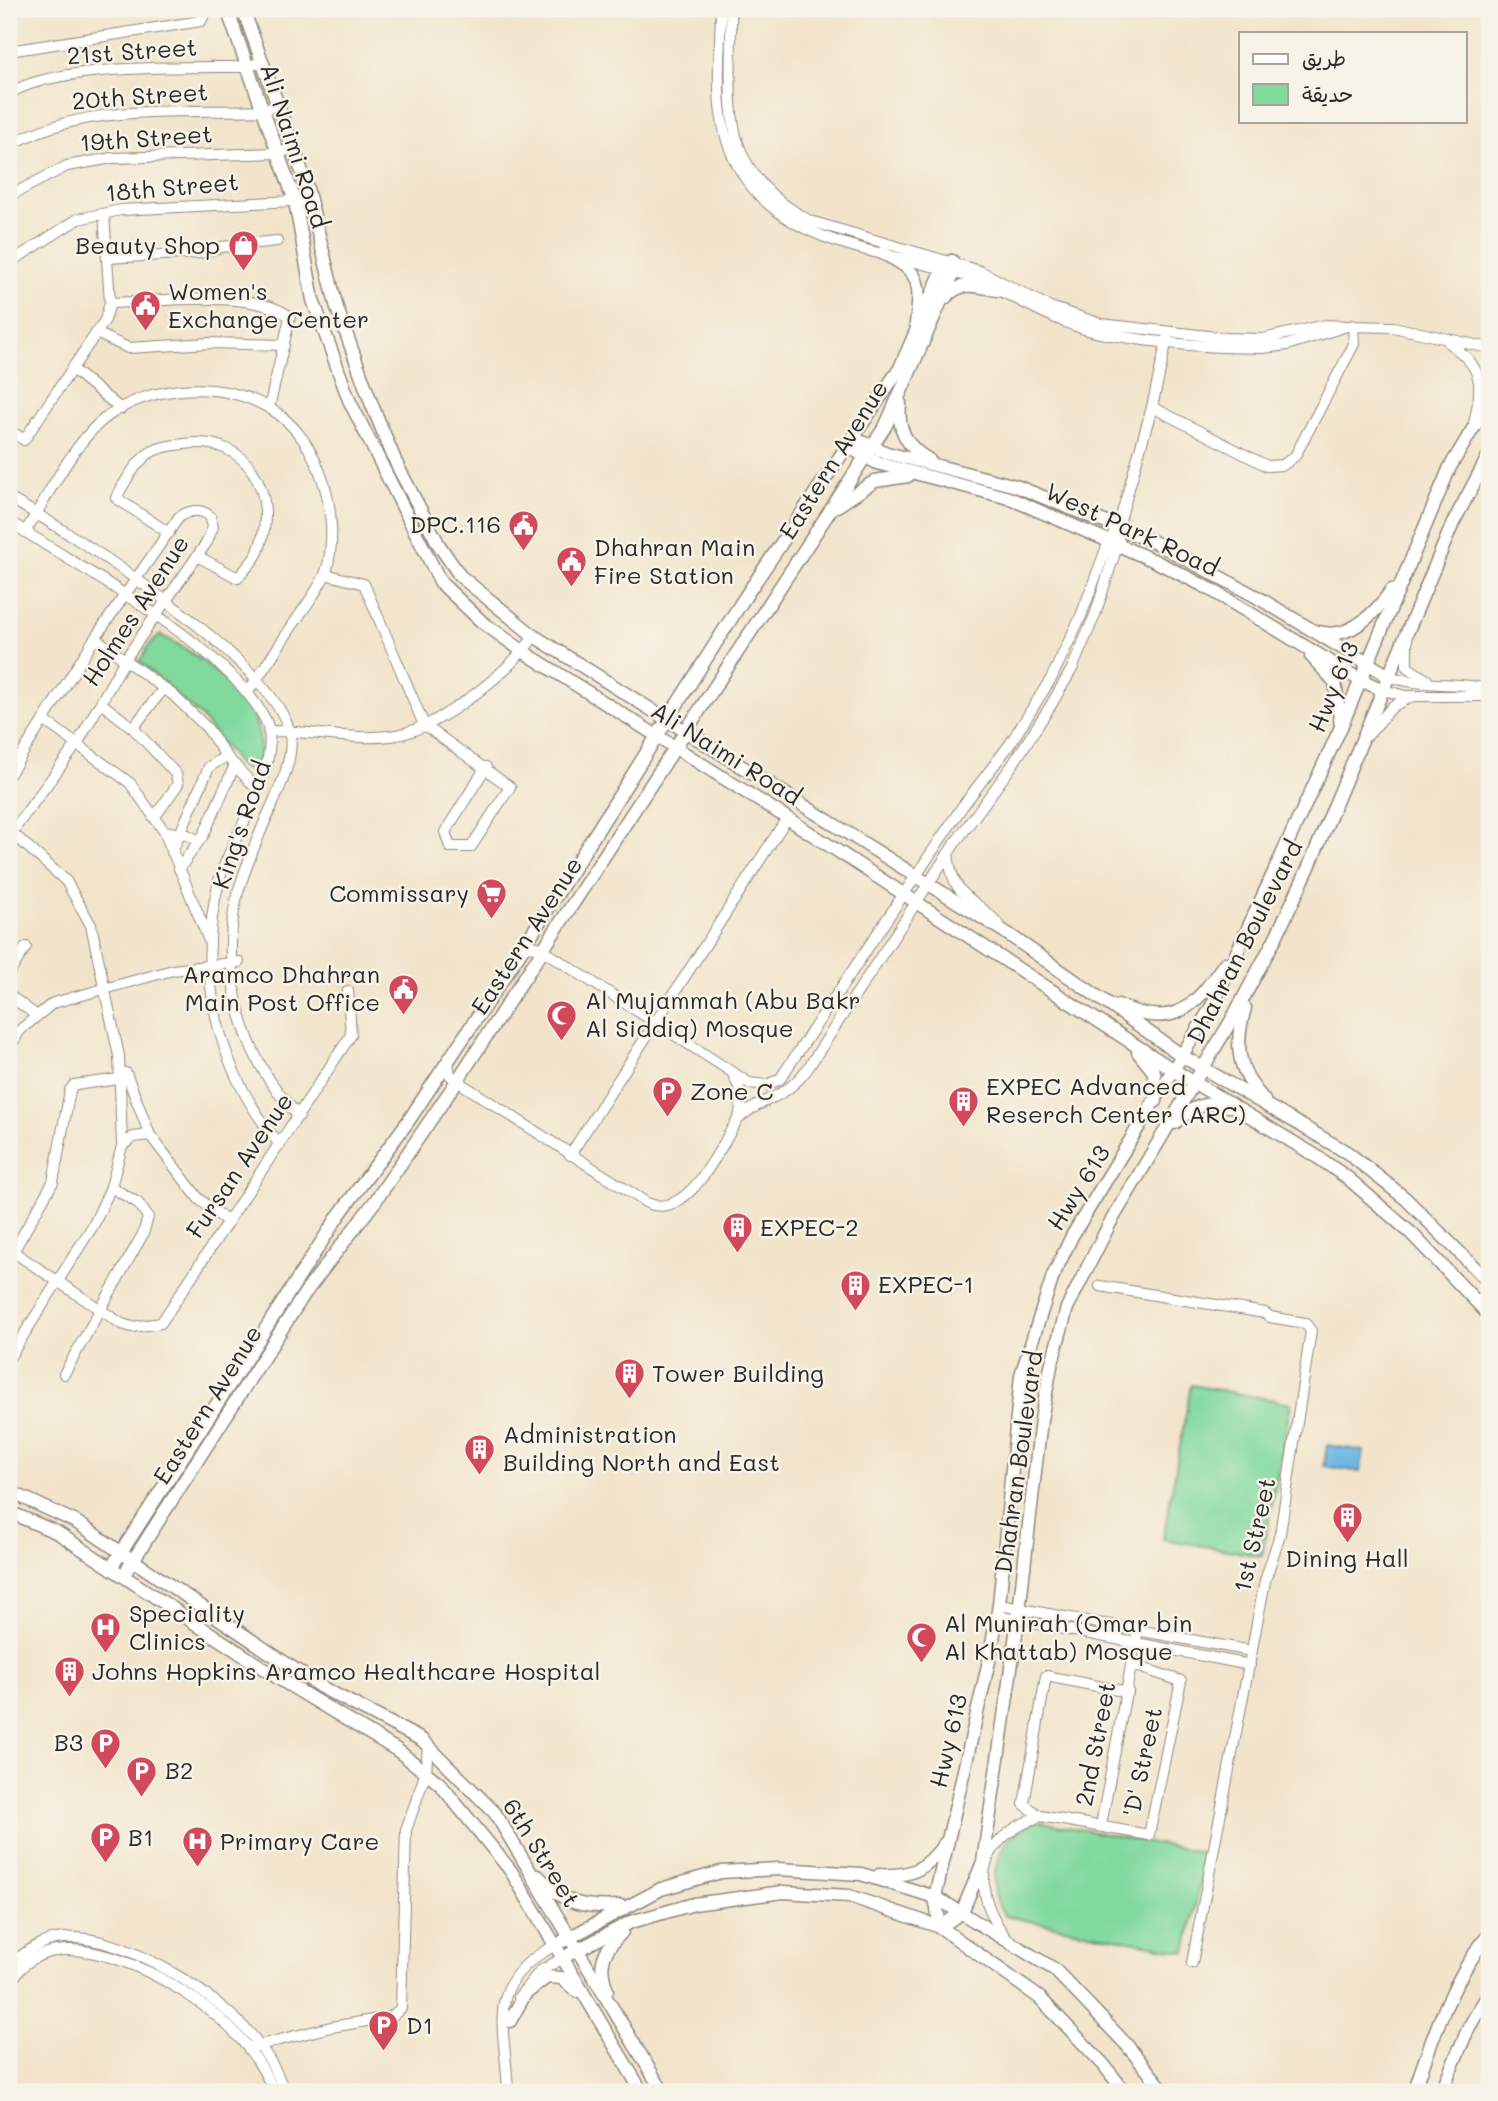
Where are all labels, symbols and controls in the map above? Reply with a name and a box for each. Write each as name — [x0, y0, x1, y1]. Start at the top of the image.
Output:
street label: 21st Street — [66, 30, 198, 71]
legend — [1239, 32, 1466, 122]
text: طريق — [1302, 44, 1346, 71]
street label: Ali Naimi Road — [254, 59, 337, 232]
street label: 20th Street — [71, 75, 209, 116]
text: حديقة — [1302, 80, 1353, 107]
street label: 19th Street — [78, 117, 213, 158]
street label: 18th Street — [104, 165, 240, 208]
place label: Beauty Shop — [75, 229, 220, 260]
shop icon: Beauty Shop — [226, 229, 260, 273]
place label: Women's Exchange Center — [168, 275, 369, 334]
public building icon: Women's Exchange Center — [128, 289, 162, 333]
street label: Eastern Avenue — [771, 374, 894, 545]
street label: West Park Road — [1041, 475, 1224, 582]
place label: DPC.116 — [410, 508, 501, 539]
public building icon: DPC.116 — [507, 508, 541, 552]
street label: Holmes Avenue — [74, 529, 195, 691]
place label: Dhahran Main Fire Station — [594, 531, 755, 590]
public building icon: Dhahran Main Fire Station — [554, 545, 588, 589]
street label: Hwy 613 — [1300, 636, 1365, 736]
street label: Ali Naimi Road — [646, 694, 808, 811]
street label: King's Road — [204, 756, 277, 893]
street label: Dhahran Boulevard — [1179, 834, 1308, 1048]
street label: Eastern Avenue — [463, 850, 588, 1020]
place label: Commissary — [329, 877, 469, 908]
supermarket icon: Commissary — [475, 877, 509, 921]
place label: Aramco Dhahran Main Post Office — [182, 958, 380, 1017]
public building icon: Aramco Dhahran Main Post Office — [386, 972, 420, 1016]
place label: Al Mujammah (Abu Bakr Al Siddiq) Mosque — [585, 984, 861, 1043]
mosque icon: Al Mujammah (Abu Bakr Al Siddiq) Mosque — [545, 998, 579, 1042]
place label: EXPEC Advanced Reserch Center (ARC) — [986, 1070, 1246, 1129]
parking icon: Zone C — [650, 1075, 684, 1119]
place label: Zone C — [690, 1075, 773, 1106]
building icon: EXPEC Advanced Reserch Center (ARC) — [946, 1084, 980, 1128]
street label: Fursan Avenue — [179, 1086, 299, 1244]
street label: Hwy 613 — [1039, 1139, 1116, 1236]
building icon: EXPEC-2 — [720, 1211, 754, 1255]
place label: EXPEC-2 — [760, 1211, 859, 1242]
building icon: EXPEC-1 — [838, 1268, 872, 1312]
place label: EXPEC-1 — [878, 1268, 974, 1299]
street label: Eastern Avenue — [145, 1319, 268, 1490]
street label: Dhahran Boulevard — [987, 1348, 1048, 1575]
building icon: Tower Building — [612, 1357, 646, 1401]
place label: Tower Building — [652, 1357, 824, 1388]
place label: Administration Building North and East — [503, 1418, 780, 1477]
building icon: Administration Building North and East — [463, 1432, 497, 1476]
street label: 1st Street — [1225, 1474, 1282, 1595]
building icon: Dining Hall — [1330, 1500, 1364, 1544]
place label: Dining Hall — [1285, 1542, 1409, 1573]
place label: Speciality Clinics — [129, 1597, 245, 1656]
place label: Al Munirah (Omar bin Al Khattab) Mosque — [944, 1607, 1192, 1666]
hospital icon: Speciality Clinics — [89, 1611, 123, 1655]
mosque icon: Al Munirah (Omar bin Al Khattab) Mosque — [904, 1621, 938, 1665]
building icon: Johns Hopkins Aramco Healthcare Hospital — [52, 1655, 86, 1699]
place label: Johns Hopkins Aramco Healthcare Hospital — [92, 1655, 601, 1686]
street label: 2nd Street — [1067, 1679, 1122, 1808]
street label: Hwy 613 — [922, 1691, 973, 1791]
street label: 'D' Street — [1115, 1704, 1168, 1819]
place label: B3 — [54, 1726, 83, 1757]
parking icon: B3 — [89, 1726, 123, 1770]
parking icon: B2 — [125, 1754, 159, 1798]
place label: B2 — [165, 1754, 193, 1785]
street label: 6th Street — [497, 1792, 588, 1912]
parking icon: B1 — [88, 1821, 122, 1865]
place label: B1 — [128, 1821, 154, 1852]
hospital icon: Primary Care — [180, 1825, 214, 1869]
place label: Primary Care — [220, 1825, 379, 1856]
parking icon: D1 — [366, 2009, 400, 2053]
place label: D1 — [406, 2009, 433, 2040]

